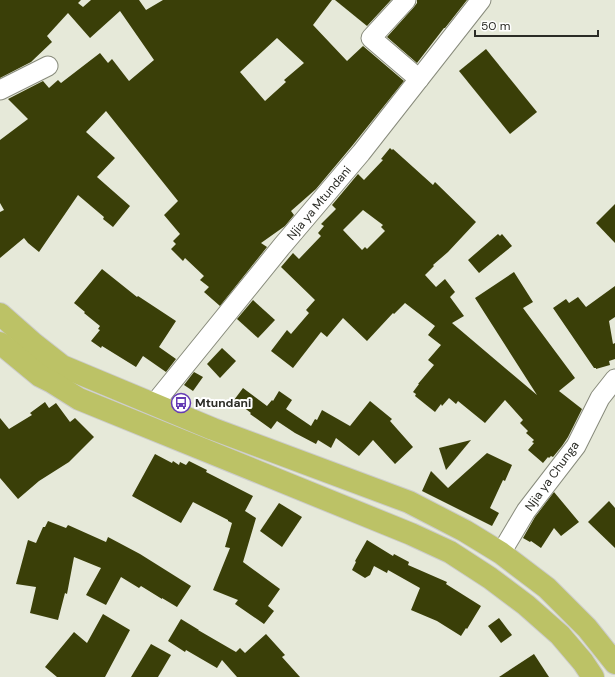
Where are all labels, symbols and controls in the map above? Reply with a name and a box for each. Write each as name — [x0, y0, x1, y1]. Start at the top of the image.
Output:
scale bar — [475, 12, 598, 38]
text: 50 m — [481, 18, 510, 34]
street label: Njia ya Mtundani — [283, 162, 355, 243]
bus stop icon: Mtundani — [170, 392, 192, 414]
place label: Mtundani — [195, 395, 251, 411]
street label: Njia ya Chunga — [521, 438, 583, 514]

